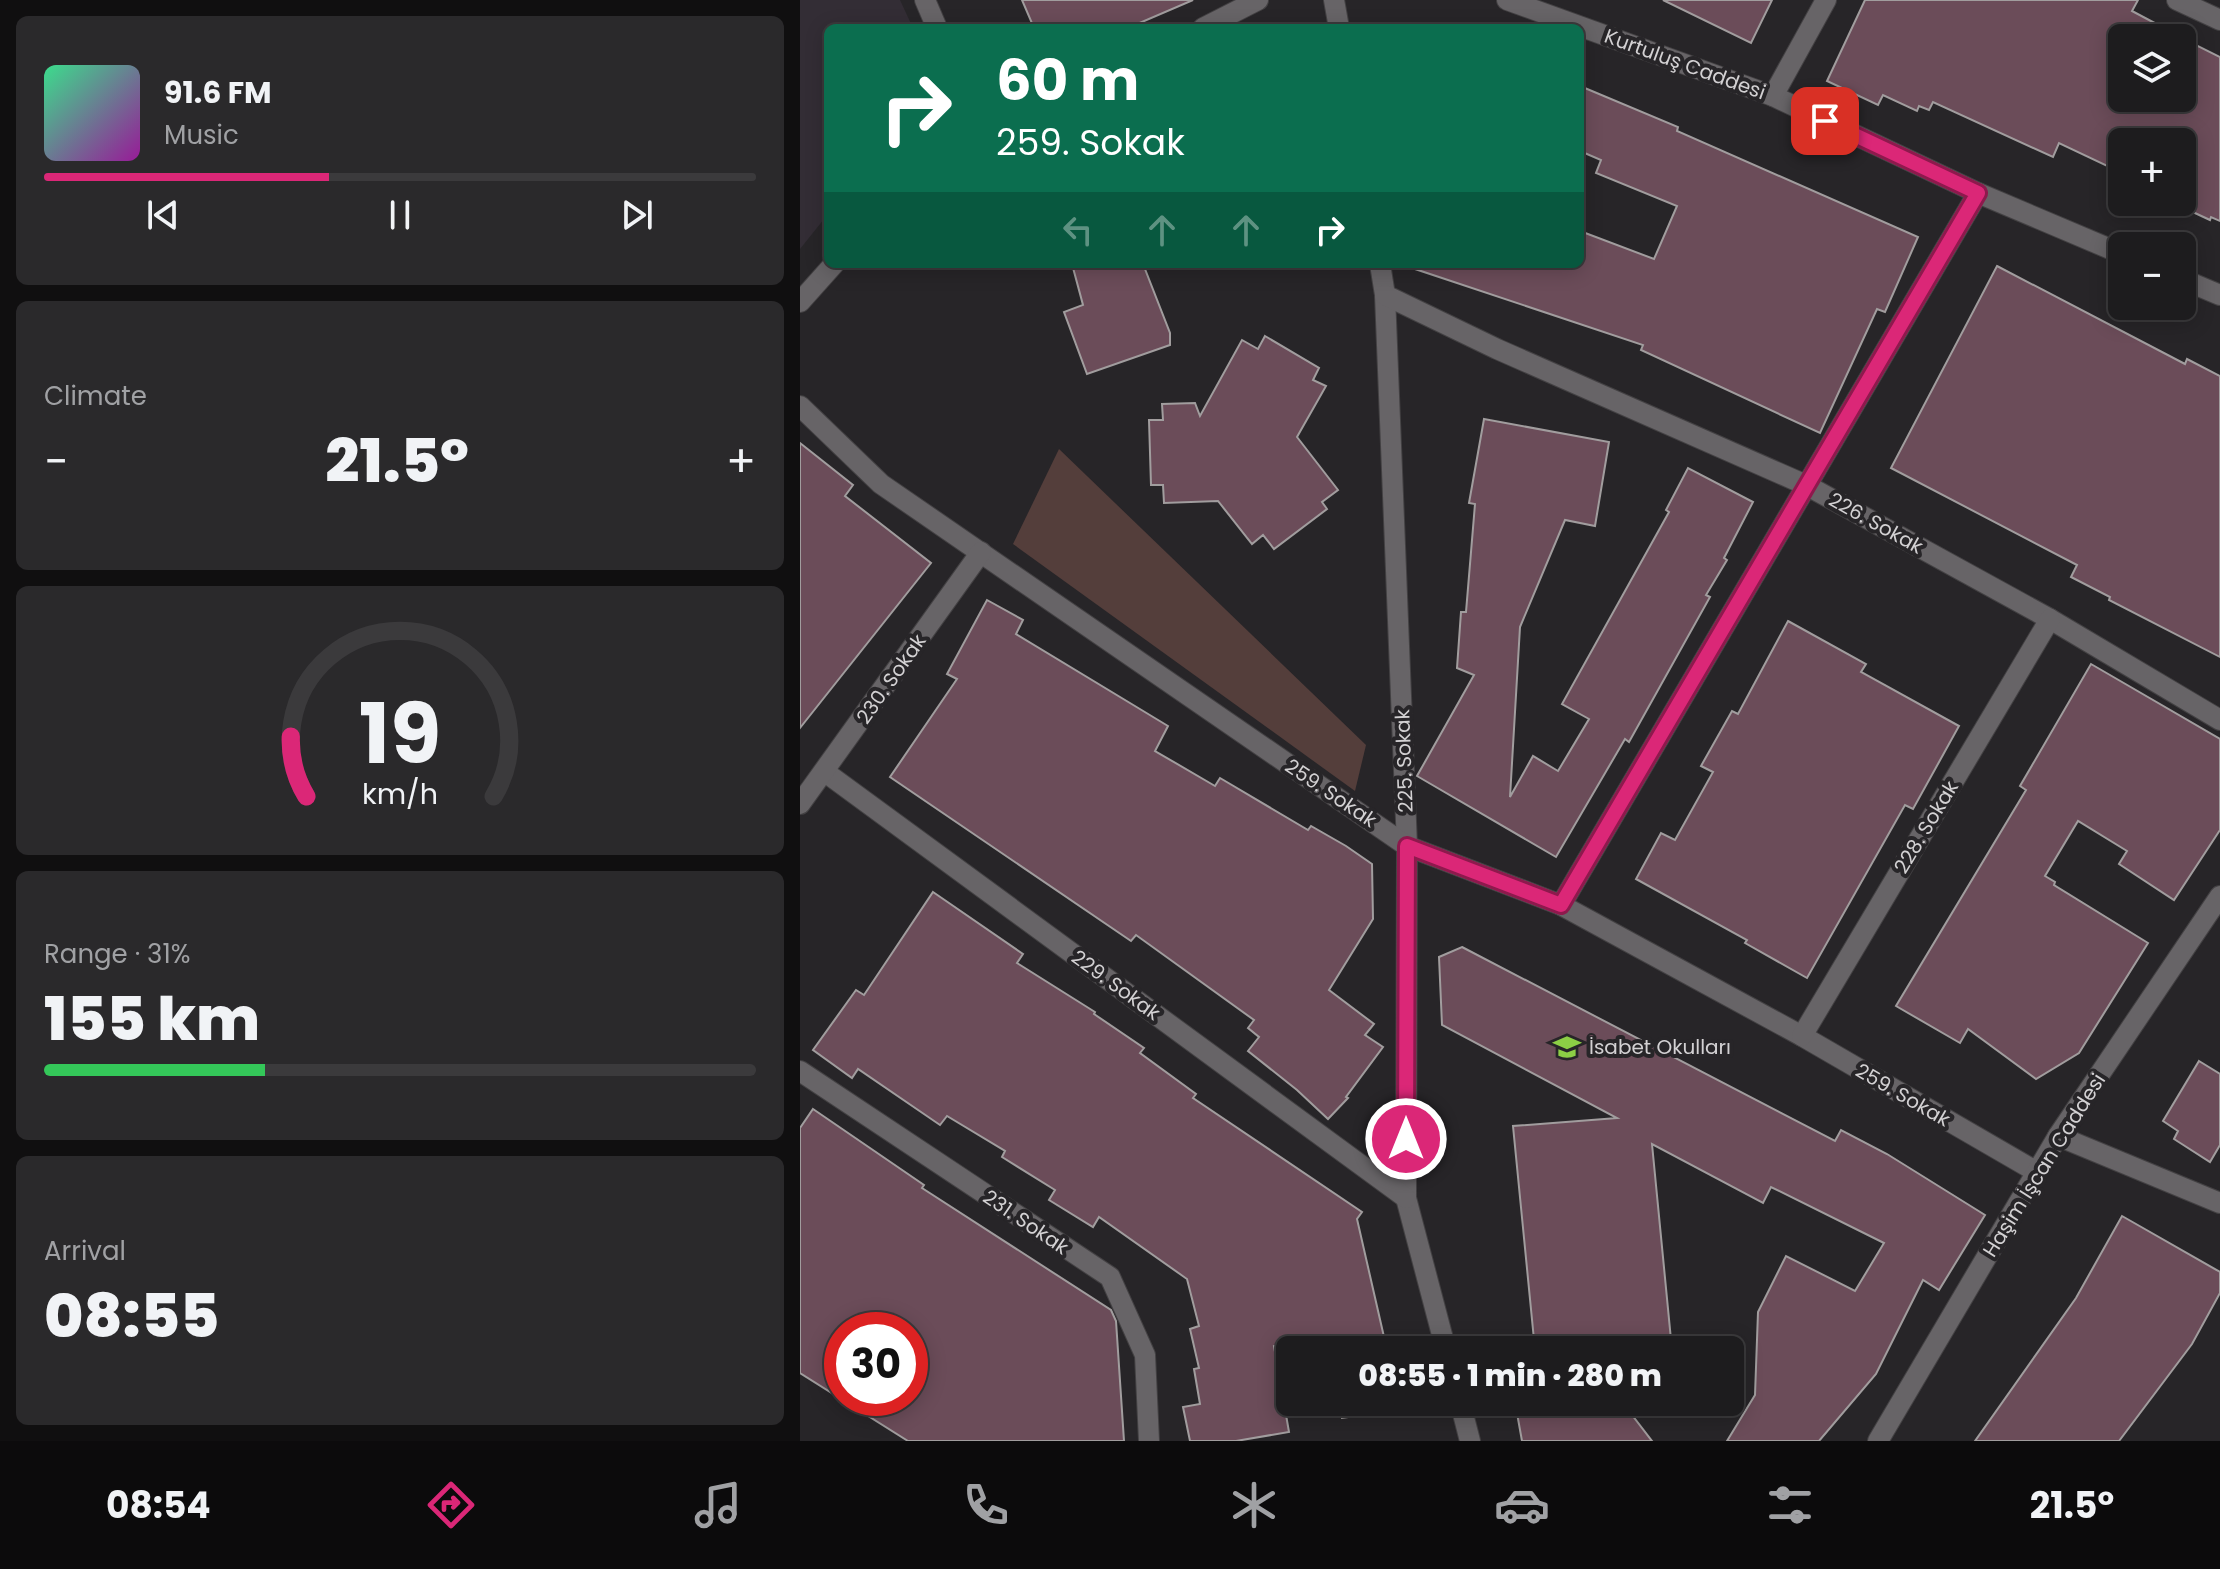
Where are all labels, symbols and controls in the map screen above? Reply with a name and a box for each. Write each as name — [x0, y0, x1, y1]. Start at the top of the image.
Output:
street label: Kurtuluş Caddesi — [1601, 22, 1769, 106]
map controls — [2108, 24, 2196, 320]
button: layers — [2108, 24, 2196, 112]
text: 60 m — [996, 41, 1139, 120]
icon: right — [864, 56, 968, 160]
text: 91.6 FM — [164, 71, 272, 114]
pin — [1791, 87, 1859, 155]
icon: arrive — [1803, 99, 1847, 143]
text: Music — [164, 117, 239, 153]
text: 259. Sokak — [996, 117, 1185, 168]
button: + — [2108, 128, 2196, 216]
icon: previous — [141, 193, 185, 237]
icon: pause — [378, 193, 422, 237]
icon: next — [615, 193, 659, 237]
icon: left — [1056, 208, 1100, 252]
icon: ahead — [1140, 208, 1184, 252]
icon: ahead — [1224, 208, 1268, 252]
icon: right — [1308, 208, 1352, 252]
button: − — [2108, 232, 2196, 320]
text: Climate — [44, 378, 147, 414]
text: 21.5° — [325, 419, 469, 503]
text: − — [44, 431, 68, 492]
text: + — [726, 431, 756, 492]
street label: 226. Sokak — [1824, 486, 1929, 561]
street label: 230. Sokak — [850, 628, 933, 730]
text: 19 — [359, 675, 441, 791]
street label: 225. Sokak — [1388, 708, 1420, 813]
street label: 259. Sokak — [1280, 752, 1383, 834]
text: km/h — [362, 774, 438, 814]
street label: 228. Sokak — [1887, 775, 1965, 879]
text: Range · 31% — [44, 936, 190, 972]
street label: 229. Sokak — [1066, 943, 1167, 1027]
text: 155 km — [44, 977, 260, 1061]
school or university icon: İsabet Okulları — [1552, 1032, 1582, 1062]
place label: İsabet Okulları — [1589, 1033, 1731, 1061]
street label: 259. Sokak — [1851, 1057, 1956, 1134]
street label: Haşim İşcan Caddesi — [1976, 1068, 2112, 1262]
position arrow — [1364, 1097, 1448, 1181]
street label: 231. Sokak — [978, 1183, 1075, 1261]
text: Arrival — [44, 1233, 126, 1269]
text: 08:55 — [44, 1274, 219, 1358]
speed limit sign: 30 — [824, 1312, 928, 1416]
text: 08:55 · 1 min · 280 m — [1358, 1354, 1662, 1397]
icon: directions — [423, 1477, 479, 1533]
icon: music — [690, 1477, 746, 1533]
icon: phone — [958, 1477, 1014, 1533]
icon: climate — [1226, 1477, 1282, 1533]
icon: car — [1494, 1477, 1550, 1533]
icon: filters — [1762, 1477, 1818, 1533]
text: 08:54 — [106, 1480, 211, 1531]
text: 21.5° — [2030, 1480, 2114, 1531]

